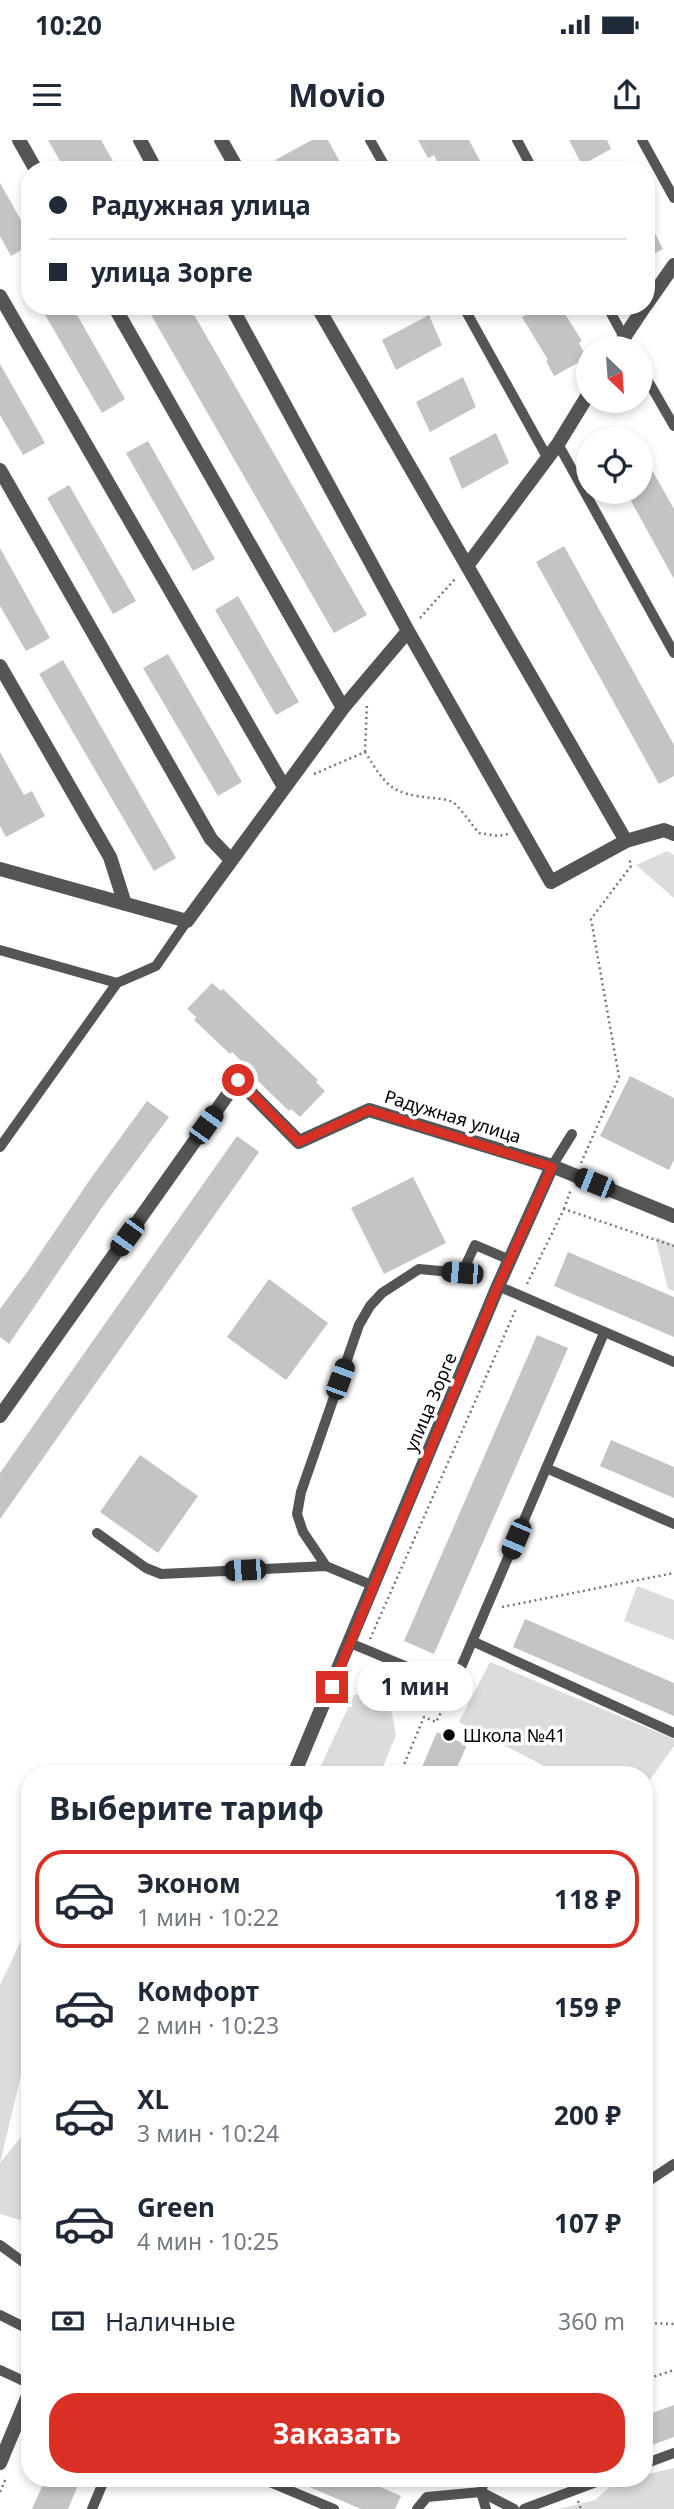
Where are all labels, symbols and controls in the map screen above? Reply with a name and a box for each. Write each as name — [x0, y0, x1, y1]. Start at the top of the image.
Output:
text: 10:20 — [35, 7, 102, 43]
text: Movio — [288, 73, 386, 116]
icon: menu — [28, 76, 66, 114]
icon: share — [608, 76, 646, 114]
text: Радужная улица — [91, 187, 311, 223]
text: улица Зорге — [91, 254, 253, 290]
north arrow — [576, 336, 653, 413]
map controls — [576, 336, 653, 504]
button: locate — [576, 427, 653, 504]
route start — [222, 1064, 254, 1096]
street label: Радужная улица — [382, 1084, 524, 1148]
car — [186, 1102, 227, 1148]
car — [571, 1165, 618, 1201]
car — [107, 1214, 148, 1260]
car — [441, 1261, 484, 1285]
street label: улица Зорге — [398, 1349, 462, 1455]
car — [323, 1356, 358, 1402]
car — [499, 1516, 534, 1562]
car — [224, 1558, 267, 1582]
callout: 1 мин — [356, 1662, 472, 1712]
text: 1 мин — [381, 1670, 449, 1702]
route end — [316, 1671, 348, 1703]
place label: Школа №41 — [463, 1723, 566, 1747]
marker: Школа №41 — [441, 1727, 457, 1743]
text: Выберите тариф — [49, 1786, 324, 1829]
text: Эконом — [137, 1865, 241, 1901]
icon: car — [53, 1868, 116, 1931]
text: 118 ₽ — [554, 1881, 621, 1917]
text: 1 мин · 10:22 — [137, 1901, 279, 1933]
text: Комфорт — [137, 1973, 259, 2009]
icon: car — [53, 1976, 116, 2039]
text: 159 ₽ — [554, 1989, 621, 2025]
text: 2 мин · 10:23 — [137, 2009, 279, 2041]
text: XL — [137, 2081, 169, 2117]
icon: car — [53, 2084, 116, 2147]
text: 200 ₽ — [554, 2097, 621, 2133]
text: 3 мин · 10:24 — [137, 2117, 279, 2149]
text: Green — [137, 2189, 215, 2225]
icon: car — [53, 2192, 116, 2255]
text: 107 ₽ — [554, 2205, 621, 2241]
text: 4 мин · 10:25 — [137, 2225, 279, 2257]
icon: cash — [49, 2302, 87, 2340]
text: Наличные — [105, 2303, 236, 2339]
text: 360 m — [558, 2305, 625, 2337]
button: Заказать — [49, 2393, 625, 2473]

